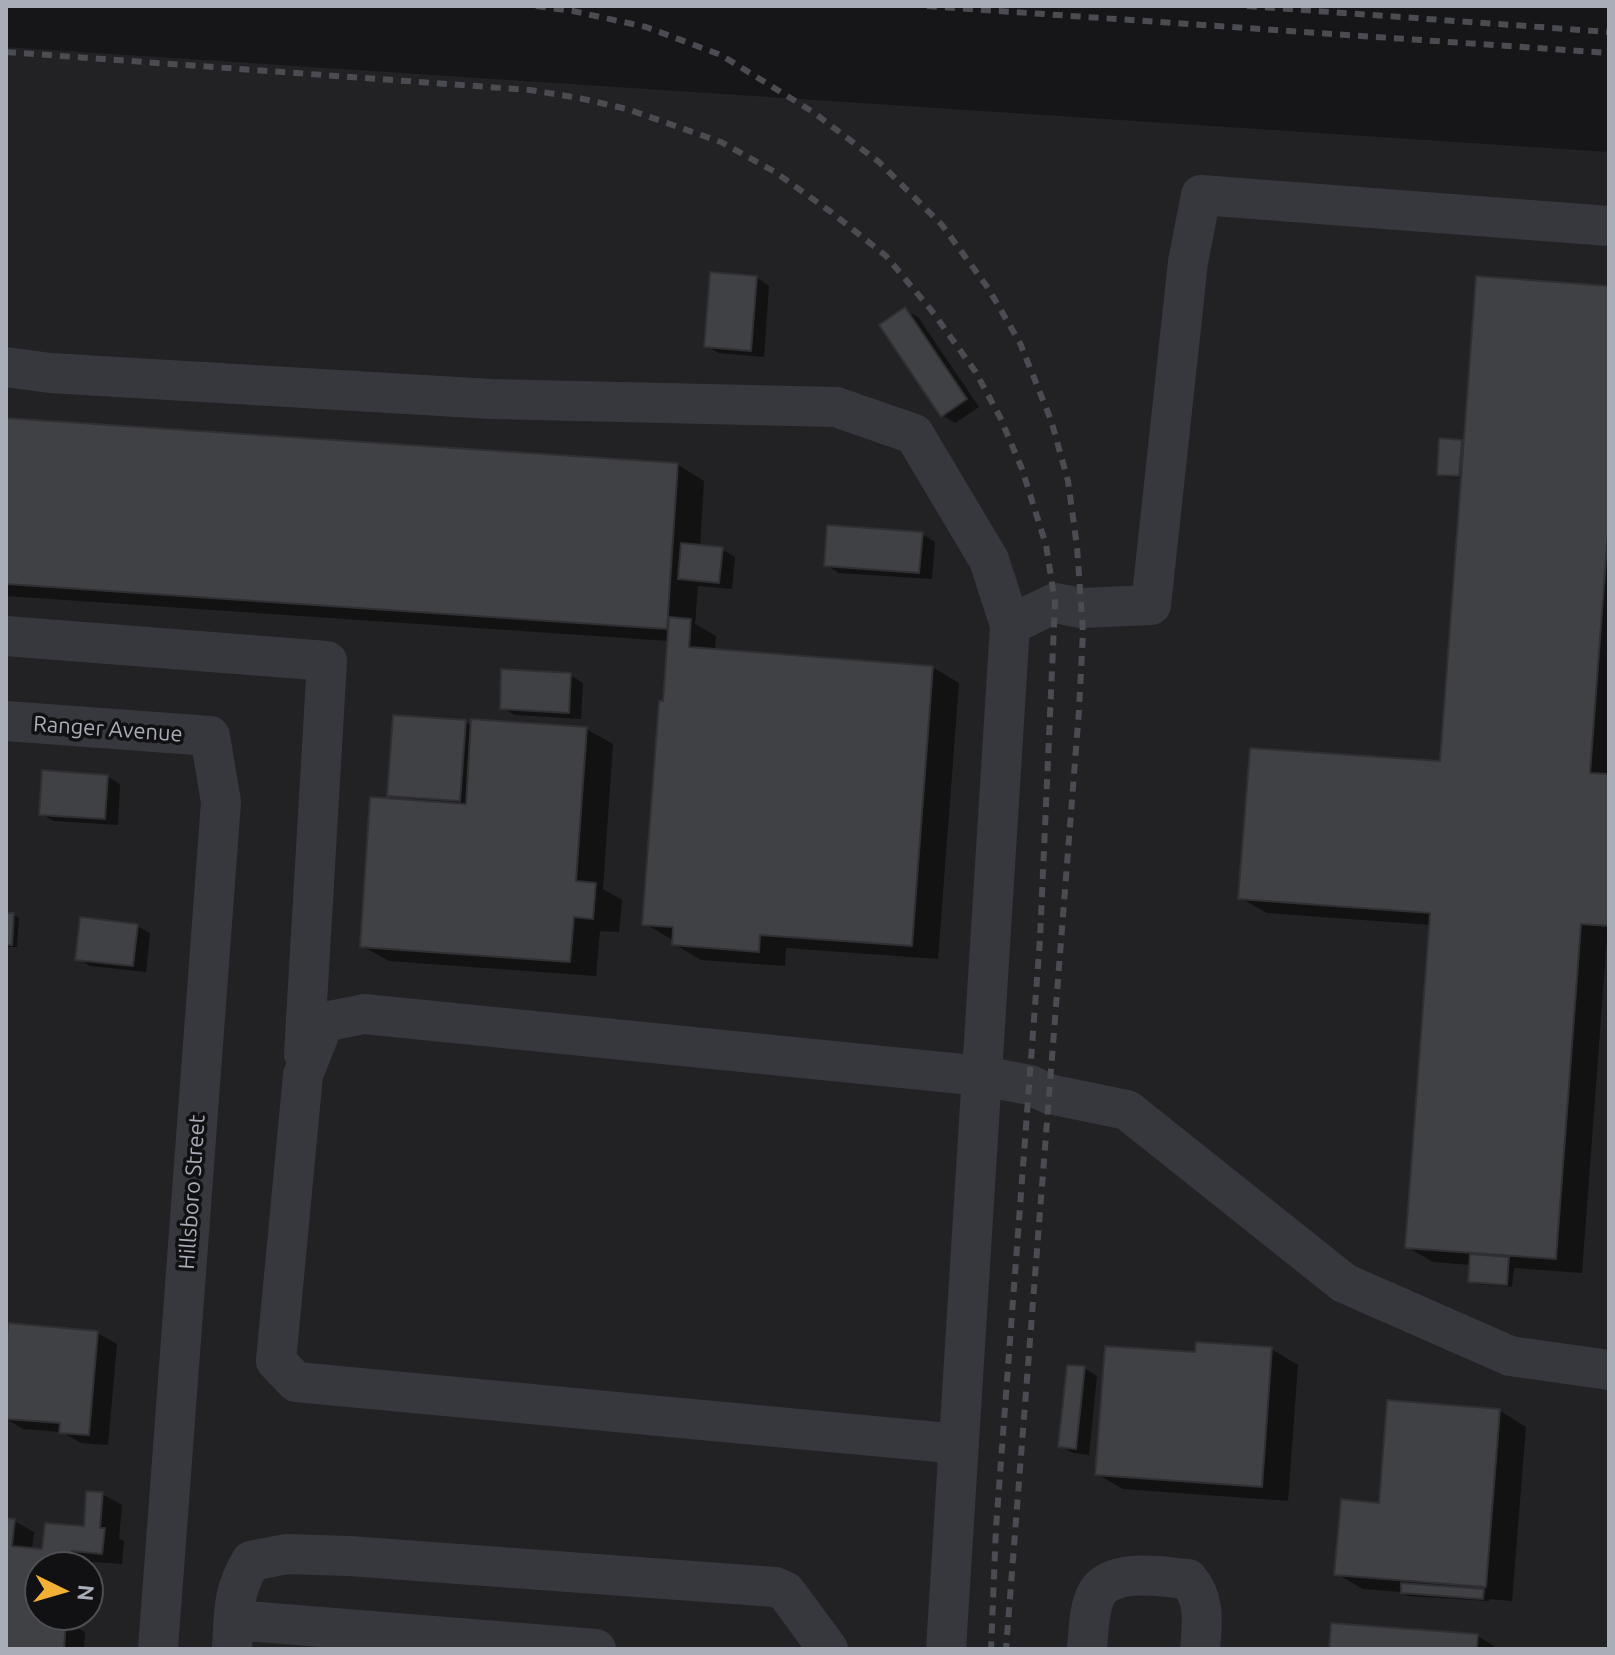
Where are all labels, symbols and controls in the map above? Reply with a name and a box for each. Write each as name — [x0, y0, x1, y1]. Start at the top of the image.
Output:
street label: Ranger Avenue — [32, 711, 184, 747]
street label: Hillsboro Street — [173, 1114, 211, 1270]
north arrow — [24, 1551, 104, 1631]
text: N — [73, 1584, 100, 1602]

